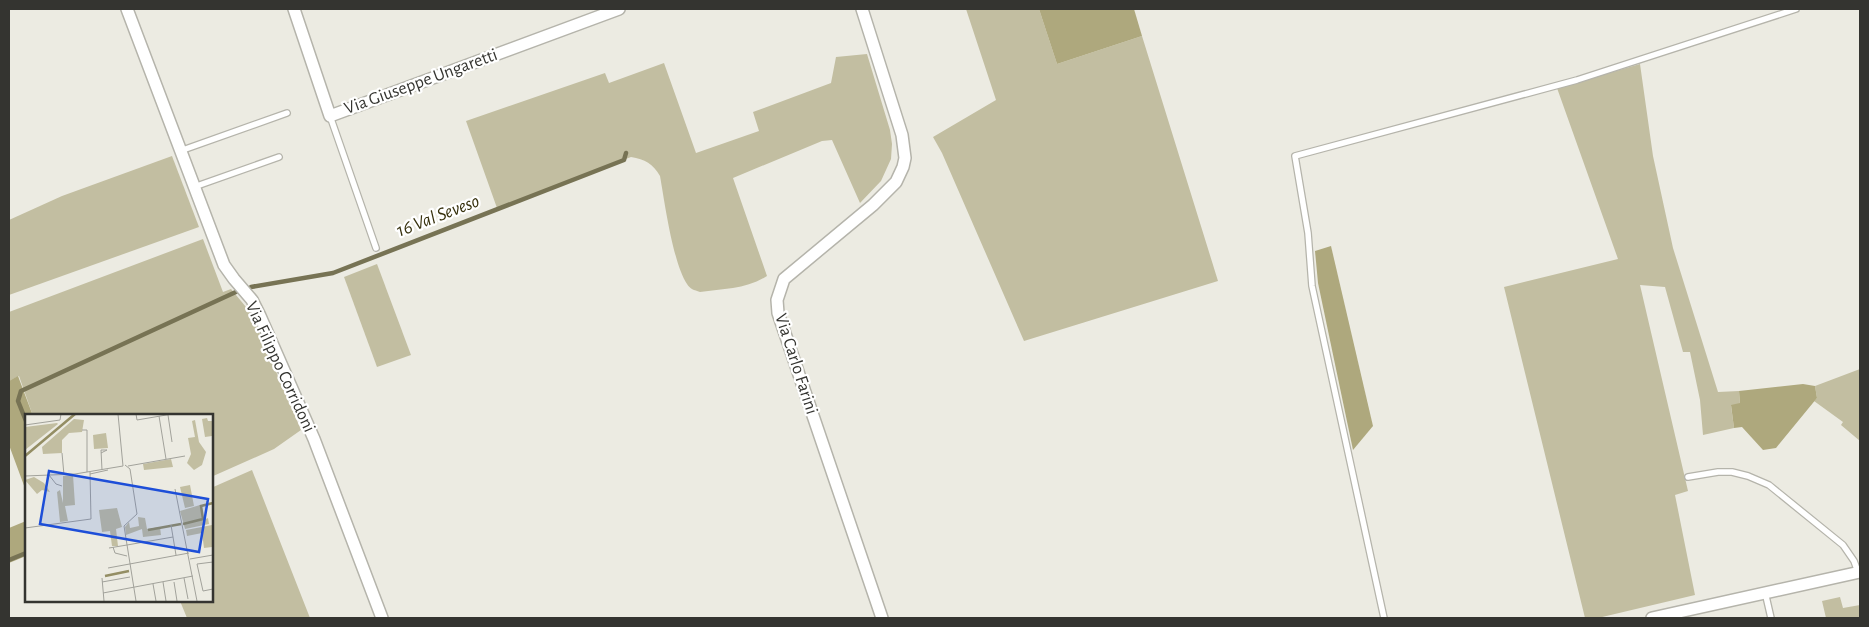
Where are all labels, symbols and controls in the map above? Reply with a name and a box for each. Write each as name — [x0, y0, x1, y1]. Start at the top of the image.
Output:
street label: Via Giuseppe Ungaretti — [342, 46, 500, 118]
water label: 16 Val Seveso — [394, 191, 482, 240]
street label: Via Filippo Corridoni — [242, 299, 318, 435]
street label: Via Carlo Farini — [771, 311, 821, 417]
inset map — [25, 414, 212, 602]

